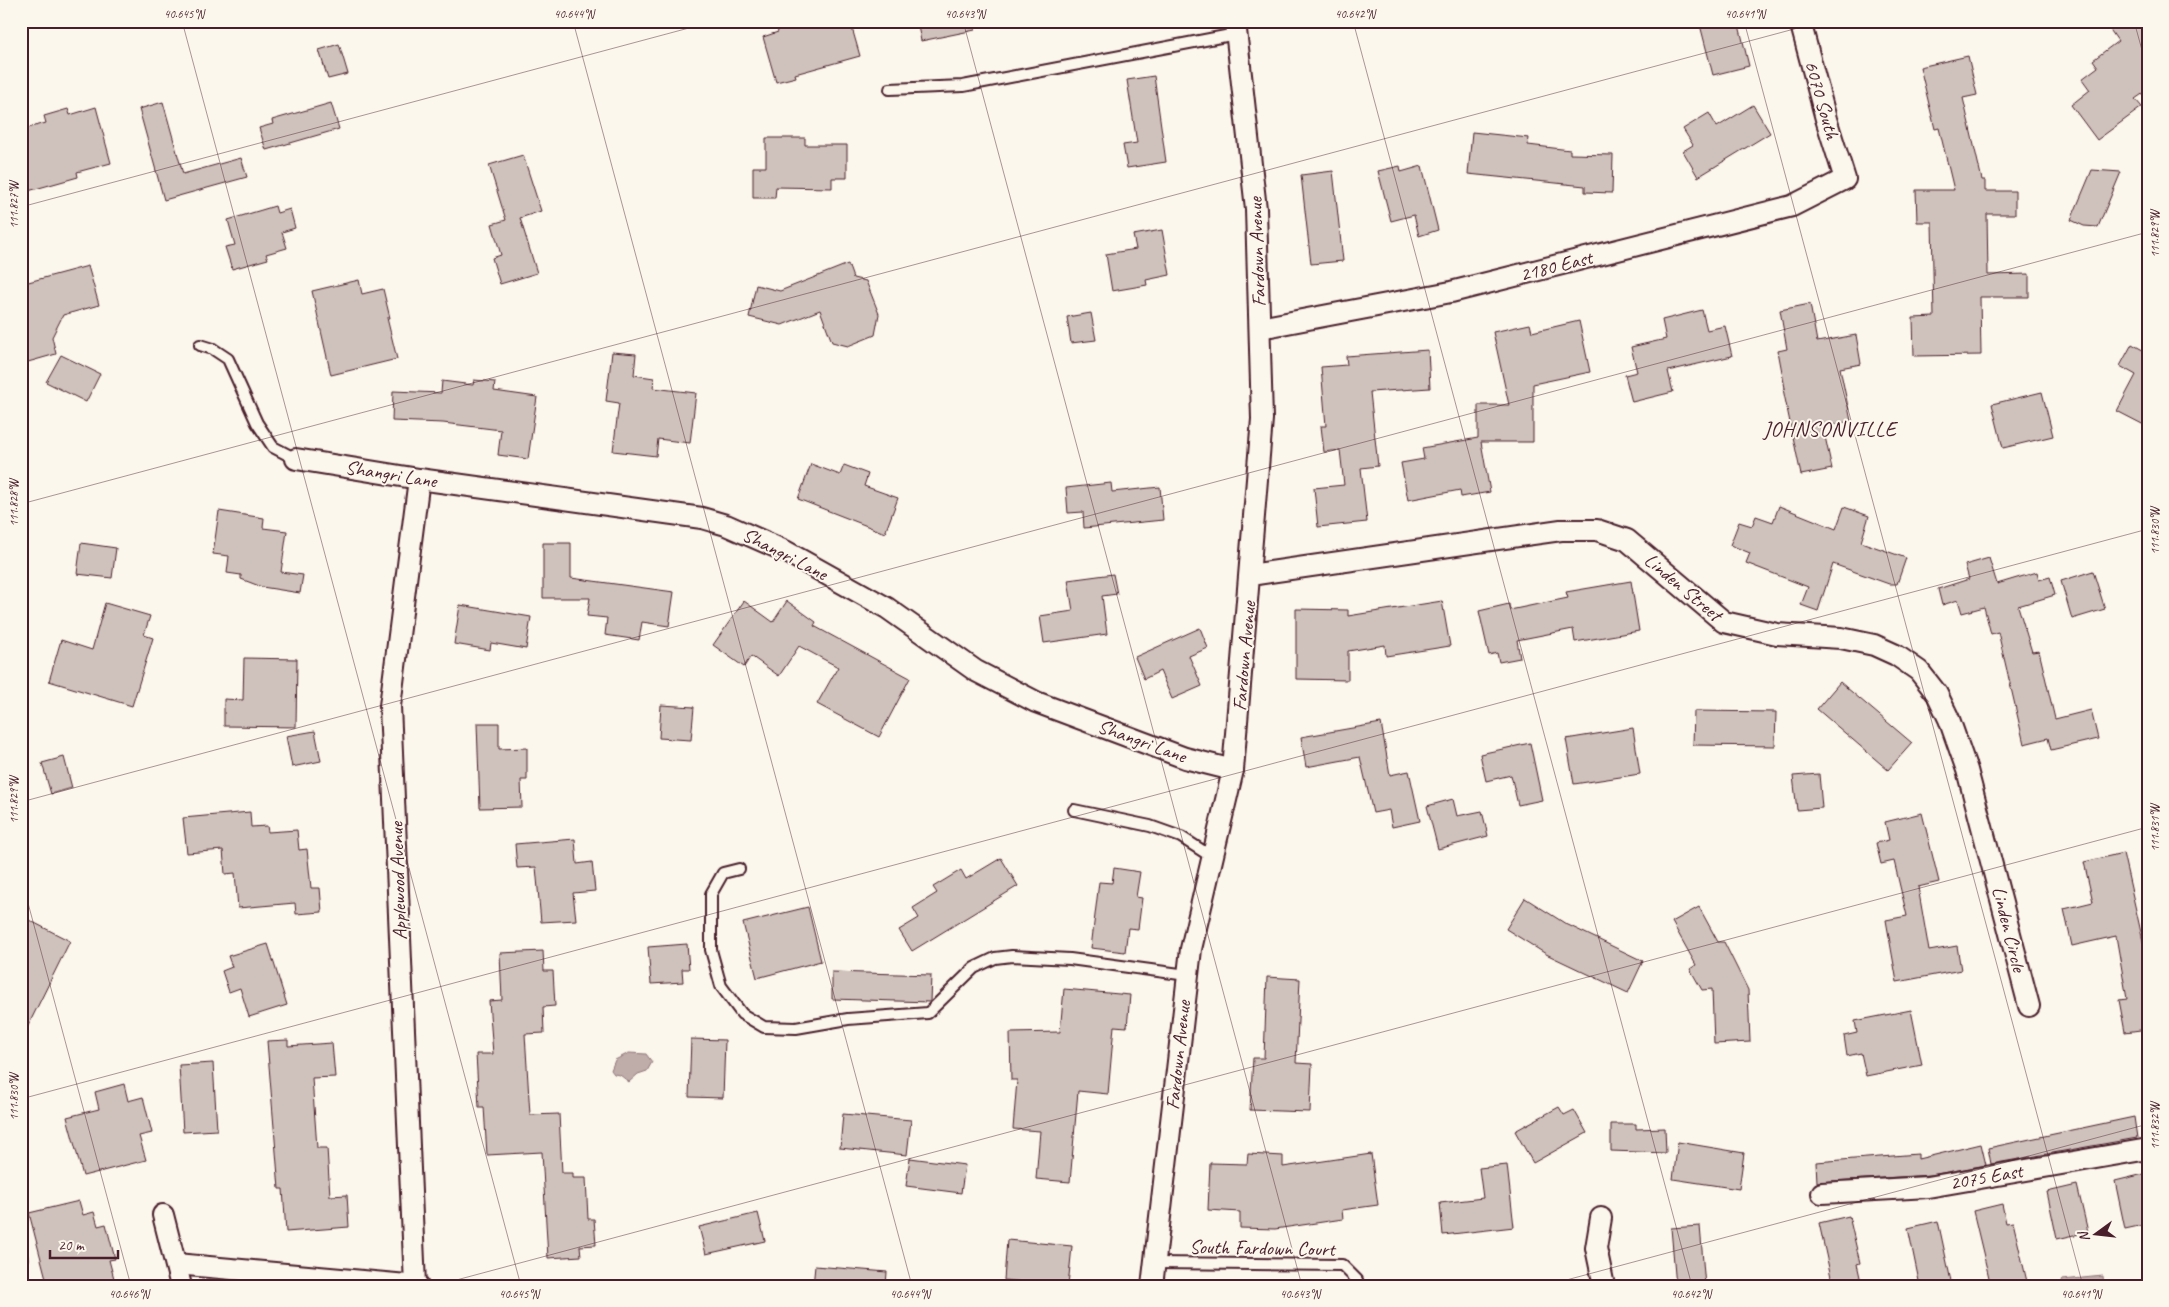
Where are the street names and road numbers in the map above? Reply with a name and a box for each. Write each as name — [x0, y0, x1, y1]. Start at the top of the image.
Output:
street label: 6070 South — [1799, 58, 1845, 143]
street label: Fardown Avenue — [1243, 195, 1271, 307]
street label: 2180 East — [1517, 244, 1597, 287]
street label: Shangri Lane — [343, 454, 440, 494]
street label: Shangri Lane — [738, 522, 833, 587]
street label: Linden Street — [1639, 547, 1729, 629]
street label: Fardown Avenue — [1227, 599, 1261, 712]
street label: Shangri Lane — [1094, 713, 1191, 769]
street label: Applewood Avenue — [383, 820, 413, 941]
street label: Linden Circle — [1986, 884, 2032, 976]
street label: Fardown Avenue — [1160, 998, 1196, 1111]
street label: 2075 East — [1948, 1158, 2027, 1196]
street label: South Fardown Court — [1189, 1234, 1337, 1262]

